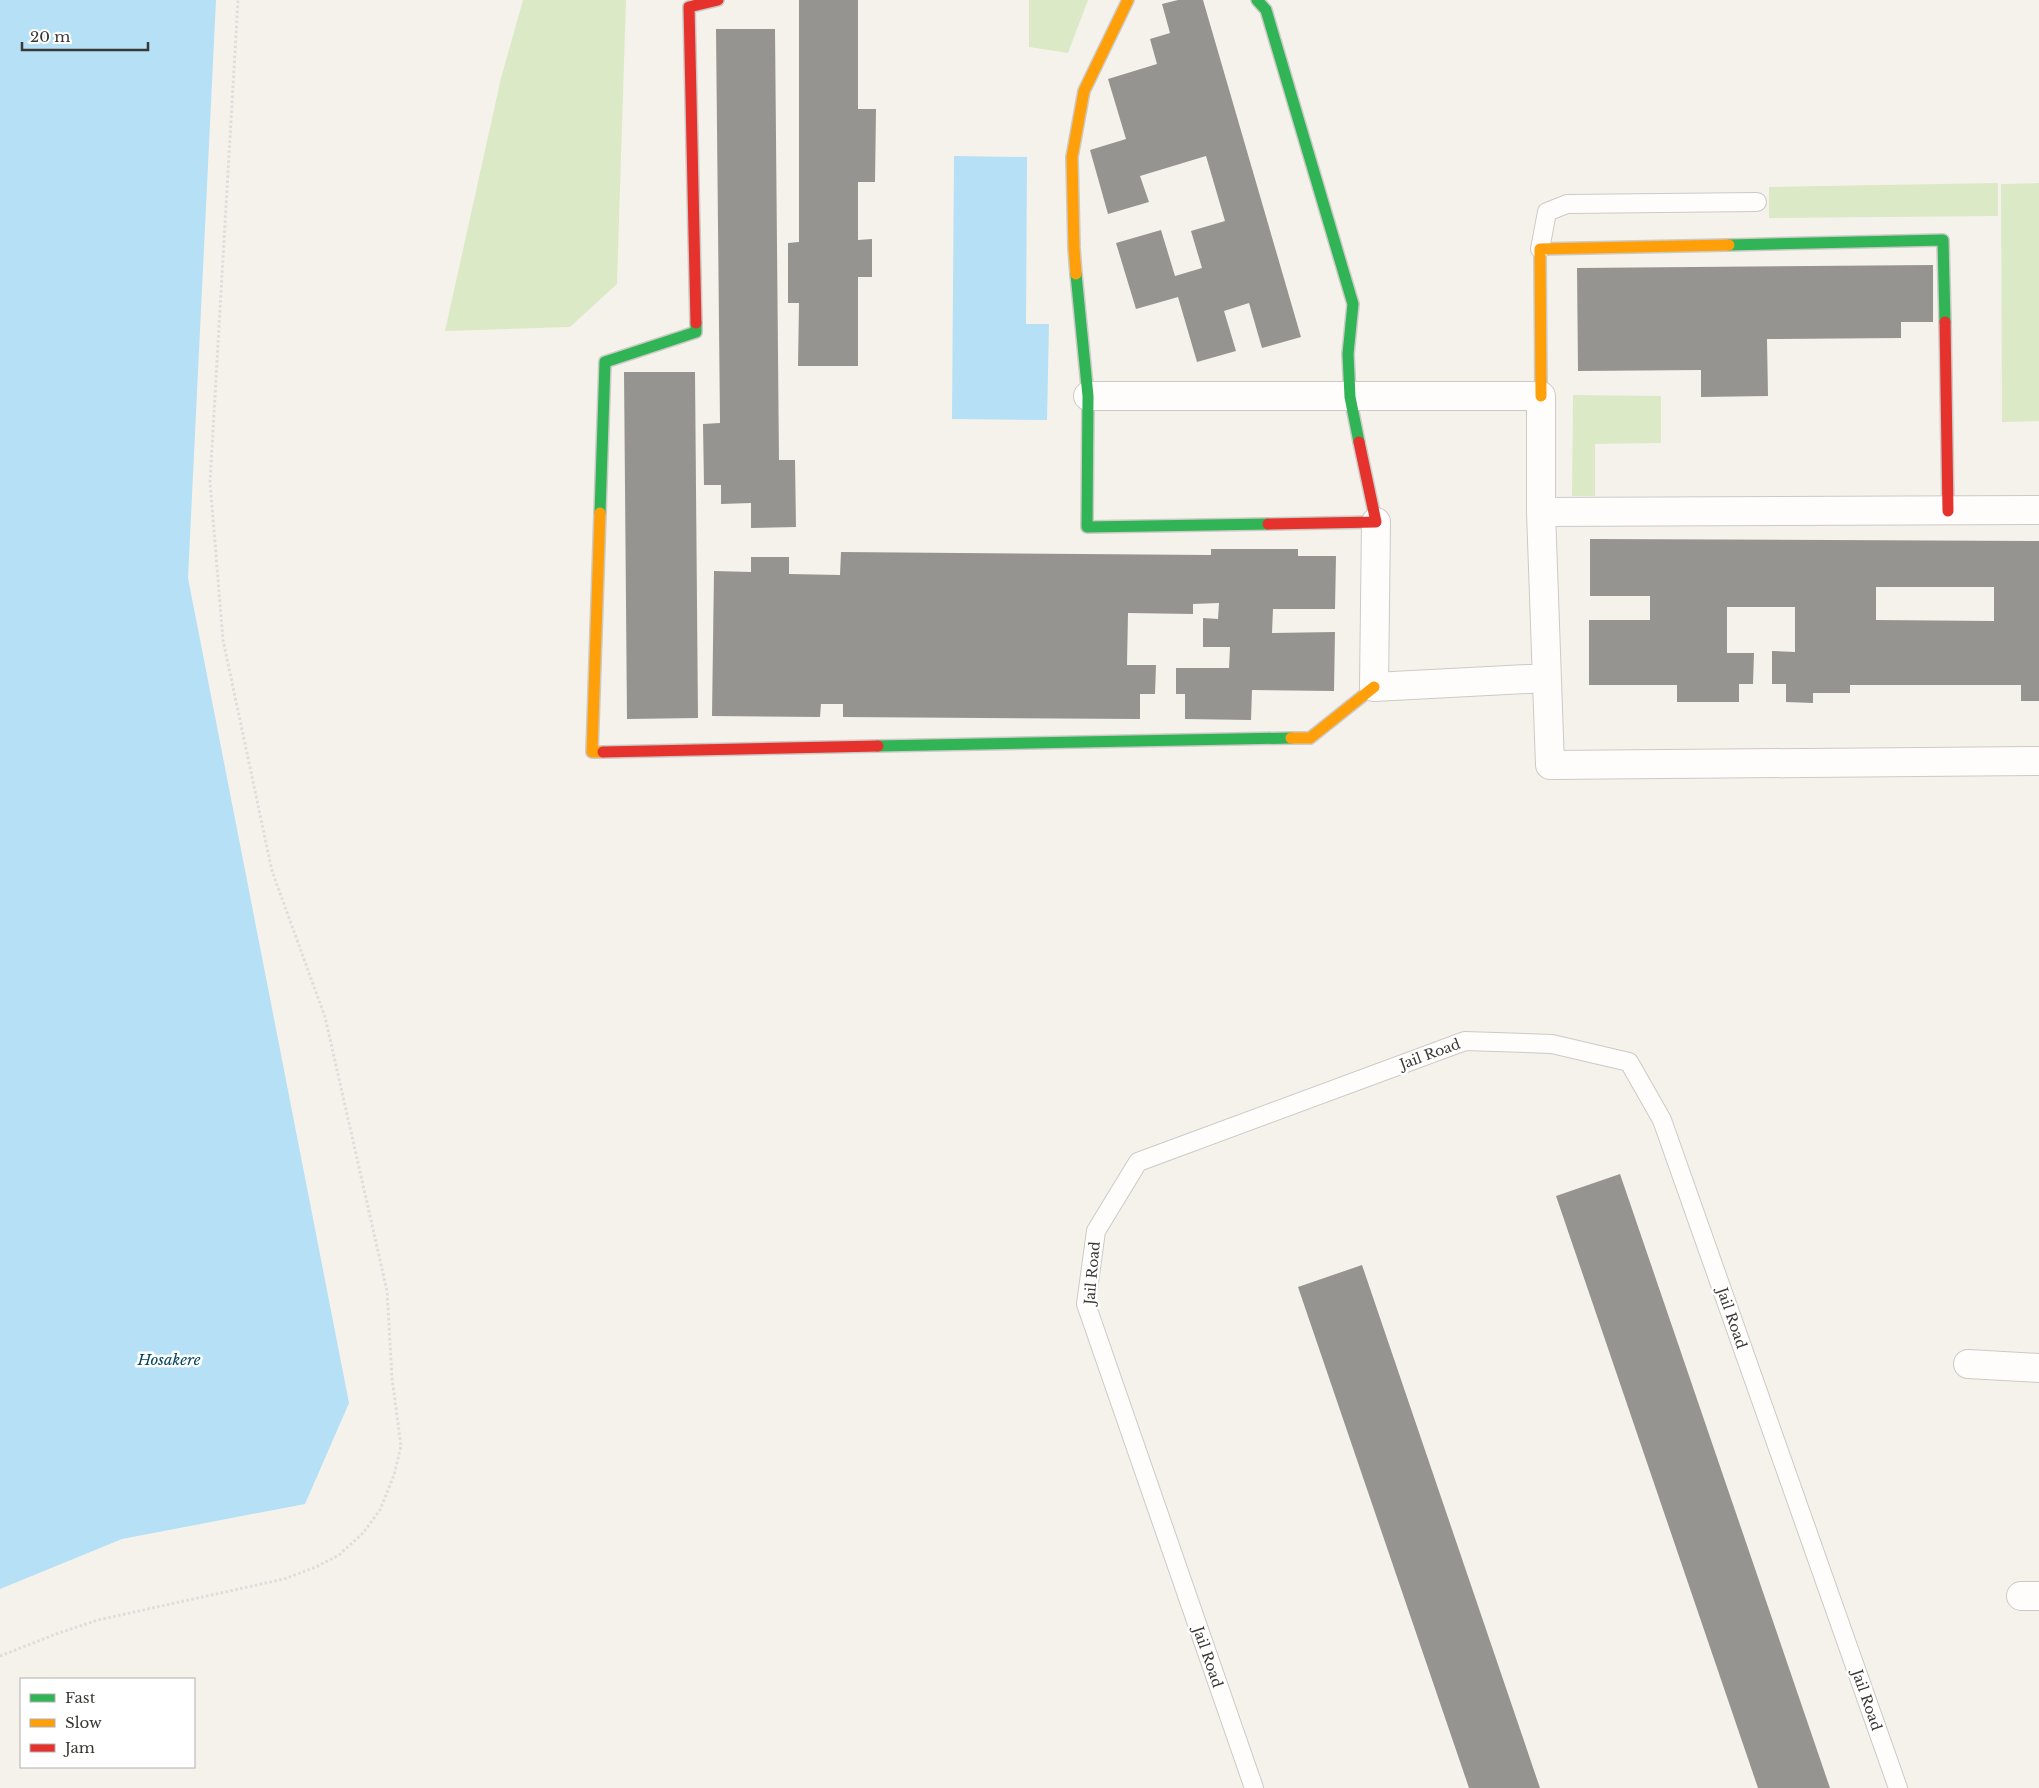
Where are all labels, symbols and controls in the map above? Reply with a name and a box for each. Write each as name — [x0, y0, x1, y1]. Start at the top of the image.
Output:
scale bar — [22, 20, 149, 52]
text: 20 m — [30, 27, 70, 46]
street label: Jail Road — [1395, 1035, 1463, 1074]
street label: Jail Road — [1080, 1240, 1104, 1307]
street label: Jail Road — [1713, 1283, 1751, 1351]
water label: Hosakere — [136, 1350, 201, 1369]
street label: Jail Road — [1189, 1622, 1227, 1690]
street label: Jail Road — [1848, 1665, 1886, 1733]
legend — [20, 1678, 195, 1768]
text: Fast — [65, 1688, 96, 1707]
text: Slow — [65, 1713, 102, 1732]
text: Jam — [63, 1738, 95, 1757]

